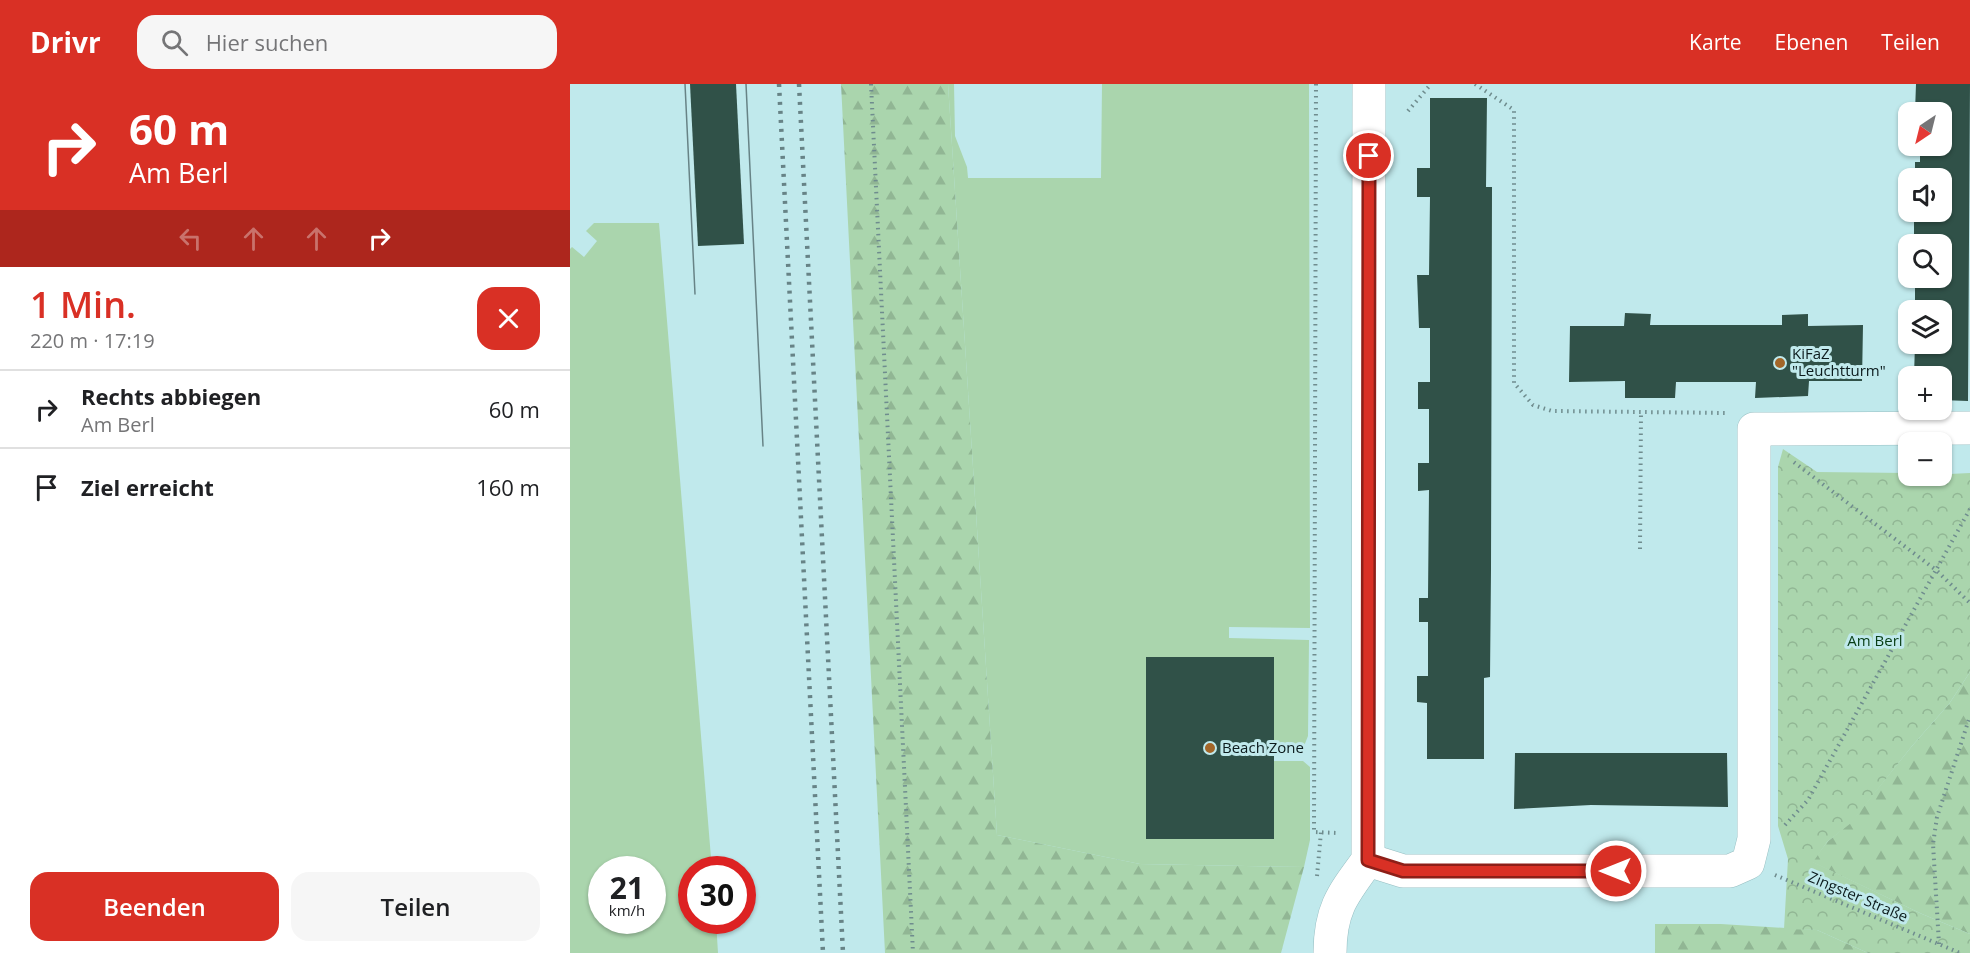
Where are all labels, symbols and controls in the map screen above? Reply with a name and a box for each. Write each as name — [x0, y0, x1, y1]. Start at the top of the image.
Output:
search box — [137, 15, 557, 69]
text: Drivr — [30, 23, 101, 61]
icon: search — [158, 26, 191, 59]
text: Hier suchen — [206, 27, 328, 57]
text: Karte — [1689, 28, 1742, 56]
text: Ebenen — [1775, 28, 1848, 56]
text: Teilen — [1881, 28, 1940, 56]
text: 60 m — [129, 100, 229, 157]
north arrow — [1898, 102, 1952, 156]
map controls — [1898, 102, 1952, 486]
icon: right — [30, 108, 108, 186]
pin — [1343, 130, 1394, 181]
icon: arrive — [1352, 139, 1385, 172]
text: Am Berl — [129, 154, 229, 191]
button: sound — [1898, 168, 1952, 222]
icon: left — [174, 222, 207, 255]
icon: ahead — [237, 222, 270, 255]
icon: ahead — [300, 222, 333, 255]
icon: right — [363, 222, 396, 255]
button: search — [1898, 234, 1952, 288]
text: 1 Min. — [30, 280, 136, 329]
button: close — [477, 287, 540, 350]
button: layers — [1898, 300, 1952, 354]
text: 220 m · 17:19 — [30, 327, 155, 354]
place label: KiFaZ "Leuchtturm" — [1792, 343, 1886, 380]
marker: KiFaZ "Leuchtturm" — [1773, 356, 1787, 370]
button: + — [1898, 366, 1952, 420]
text: Rechts abbiegen — [81, 381, 261, 411]
icon: right — [30, 393, 63, 426]
text: 60 m — [489, 394, 540, 424]
text: Am Berl — [81, 411, 155, 438]
button: − — [1898, 432, 1952, 486]
icon: arrive — [30, 471, 63, 504]
text: Ziel erreicht — [81, 472, 214, 502]
text: 160 m — [476, 472, 540, 502]
park label: Am Berl — [1847, 630, 1903, 650]
place label: Beach Zone — [1222, 737, 1304, 757]
marker: Beach Zone — [1203, 741, 1217, 755]
position arrow — [1584, 839, 1648, 903]
speed limit sign: 30 — [678, 856, 756, 934]
street label: Zingster Straße — [1805, 866, 1911, 926]
text: 21 — [610, 867, 644, 908]
button: Beenden — [30, 872, 279, 941]
button: Teilen — [291, 872, 540, 941]
text: km/h — [609, 900, 645, 920]

